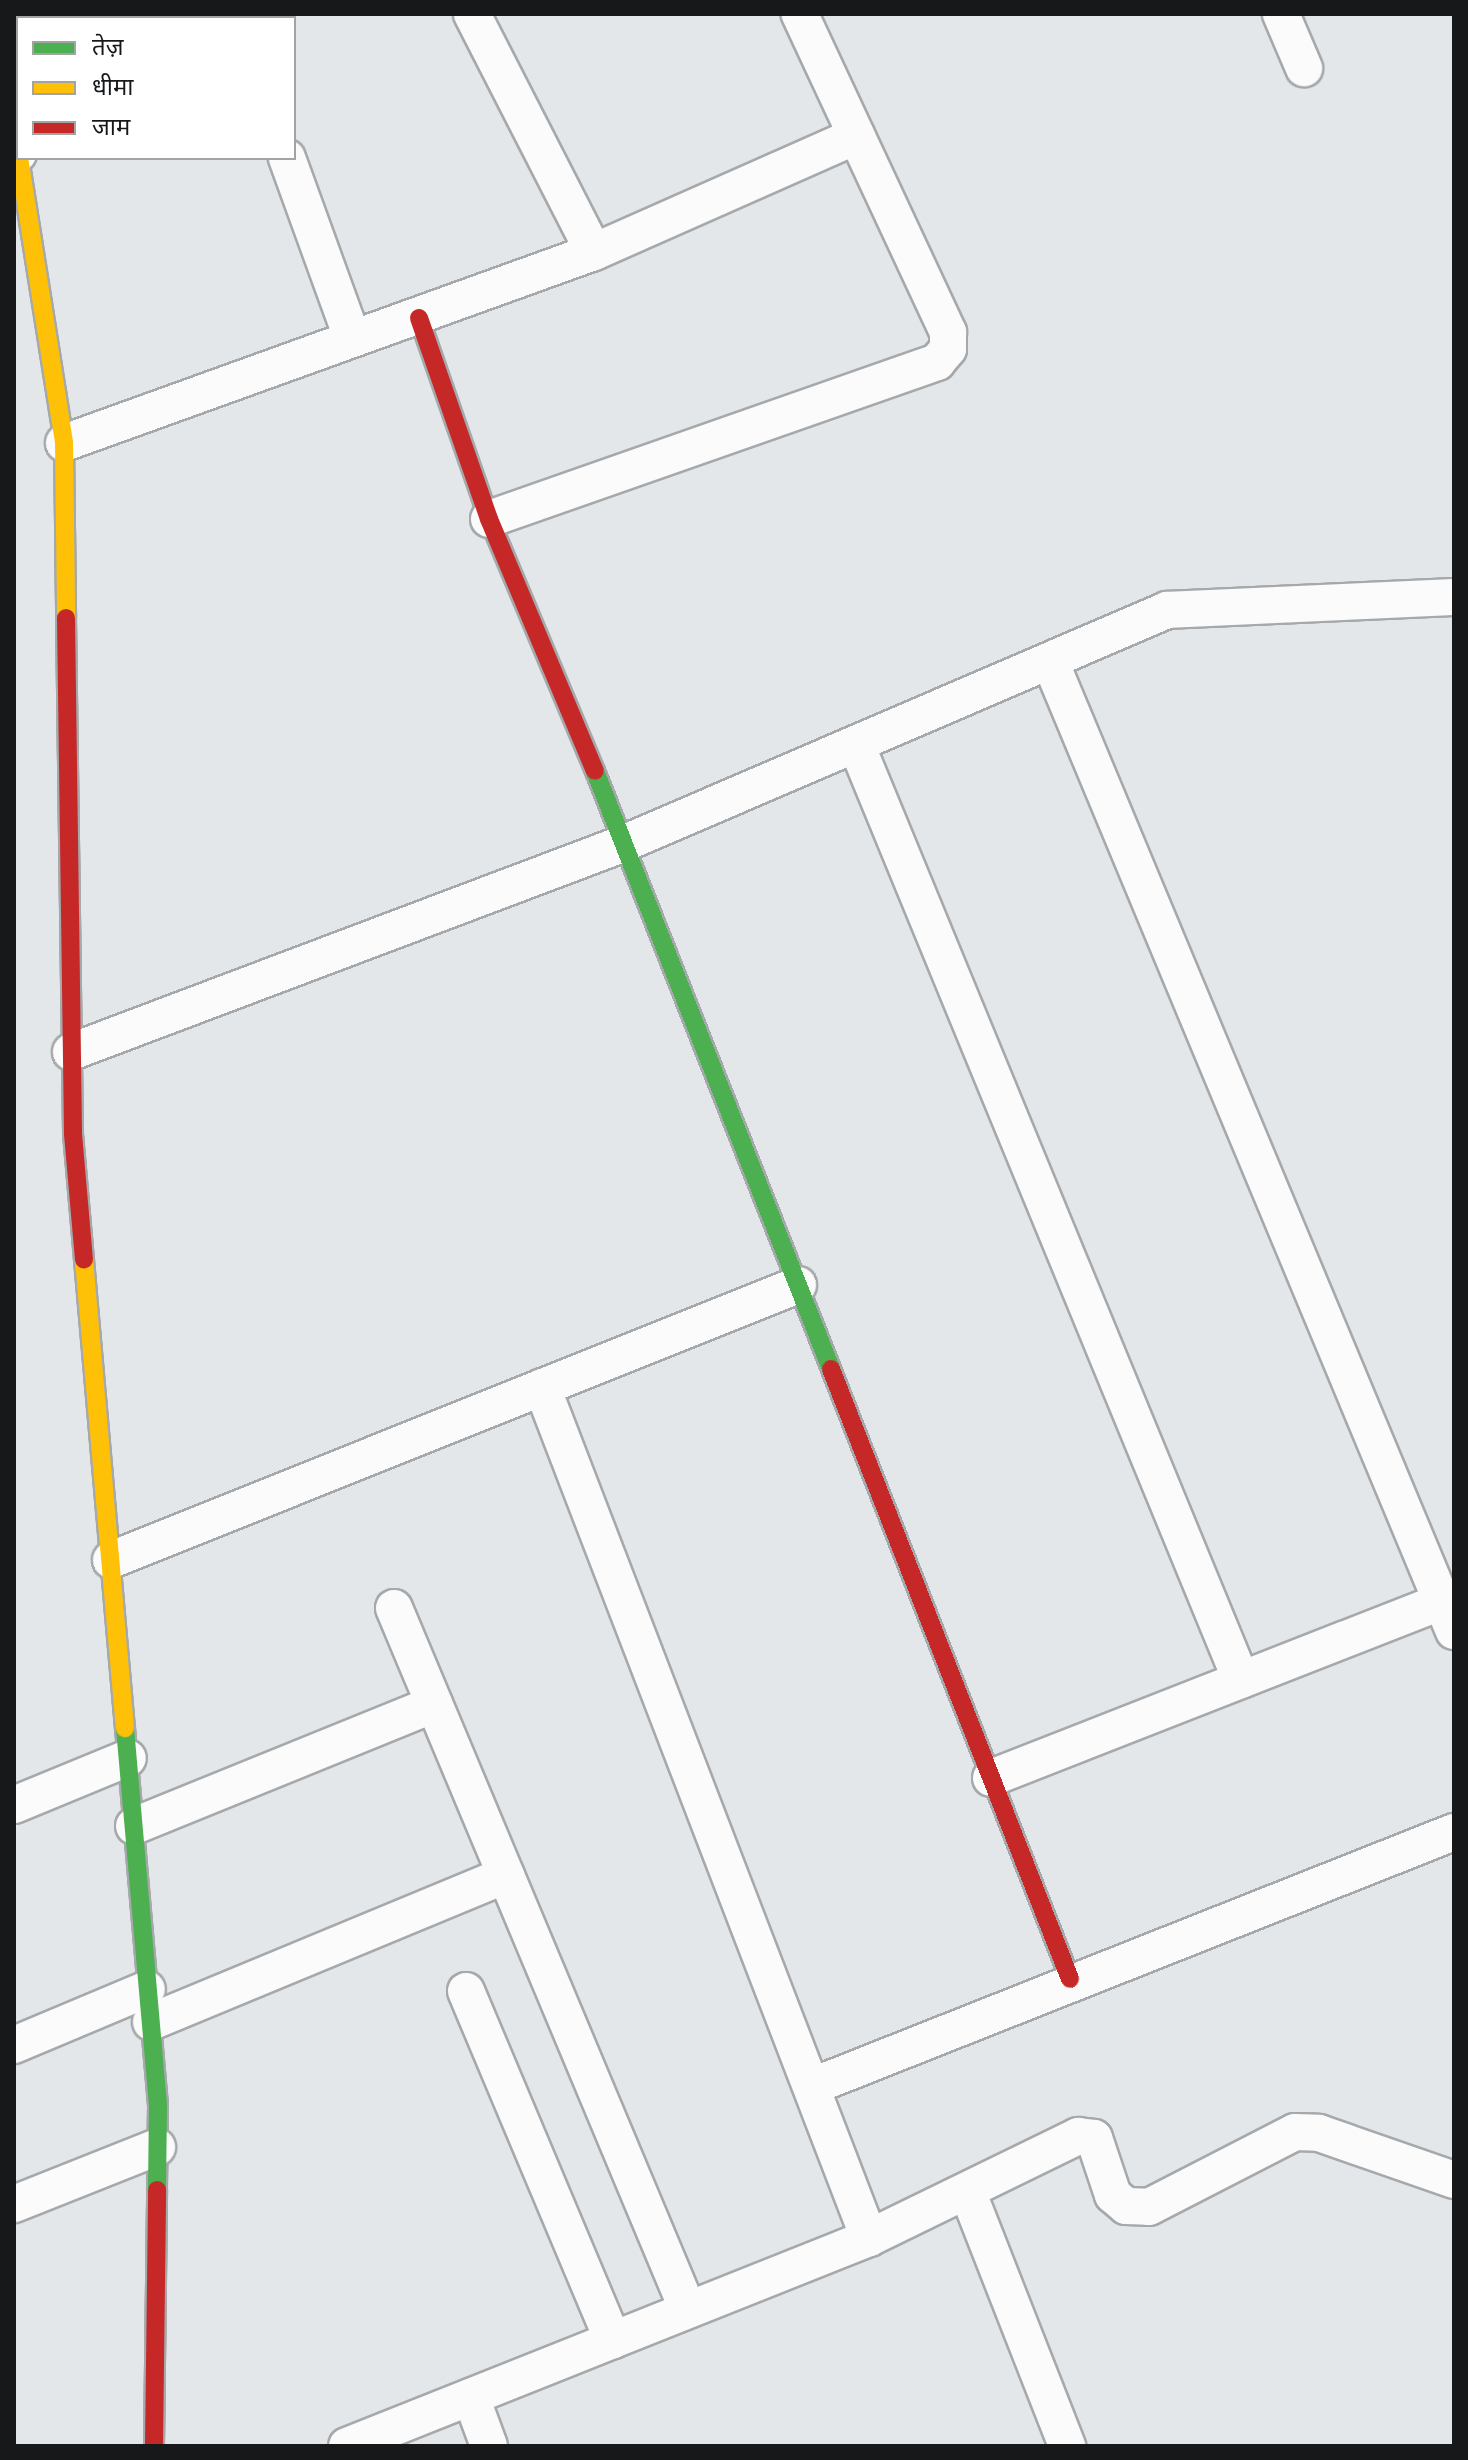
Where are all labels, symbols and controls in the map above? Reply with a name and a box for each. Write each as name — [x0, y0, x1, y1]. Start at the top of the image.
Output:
legend — [16, 16, 296, 160]
text: तेज़ — [92, 31, 124, 61]
text: धीमा — [92, 71, 134, 101]
text: जाम — [92, 111, 130, 141]

